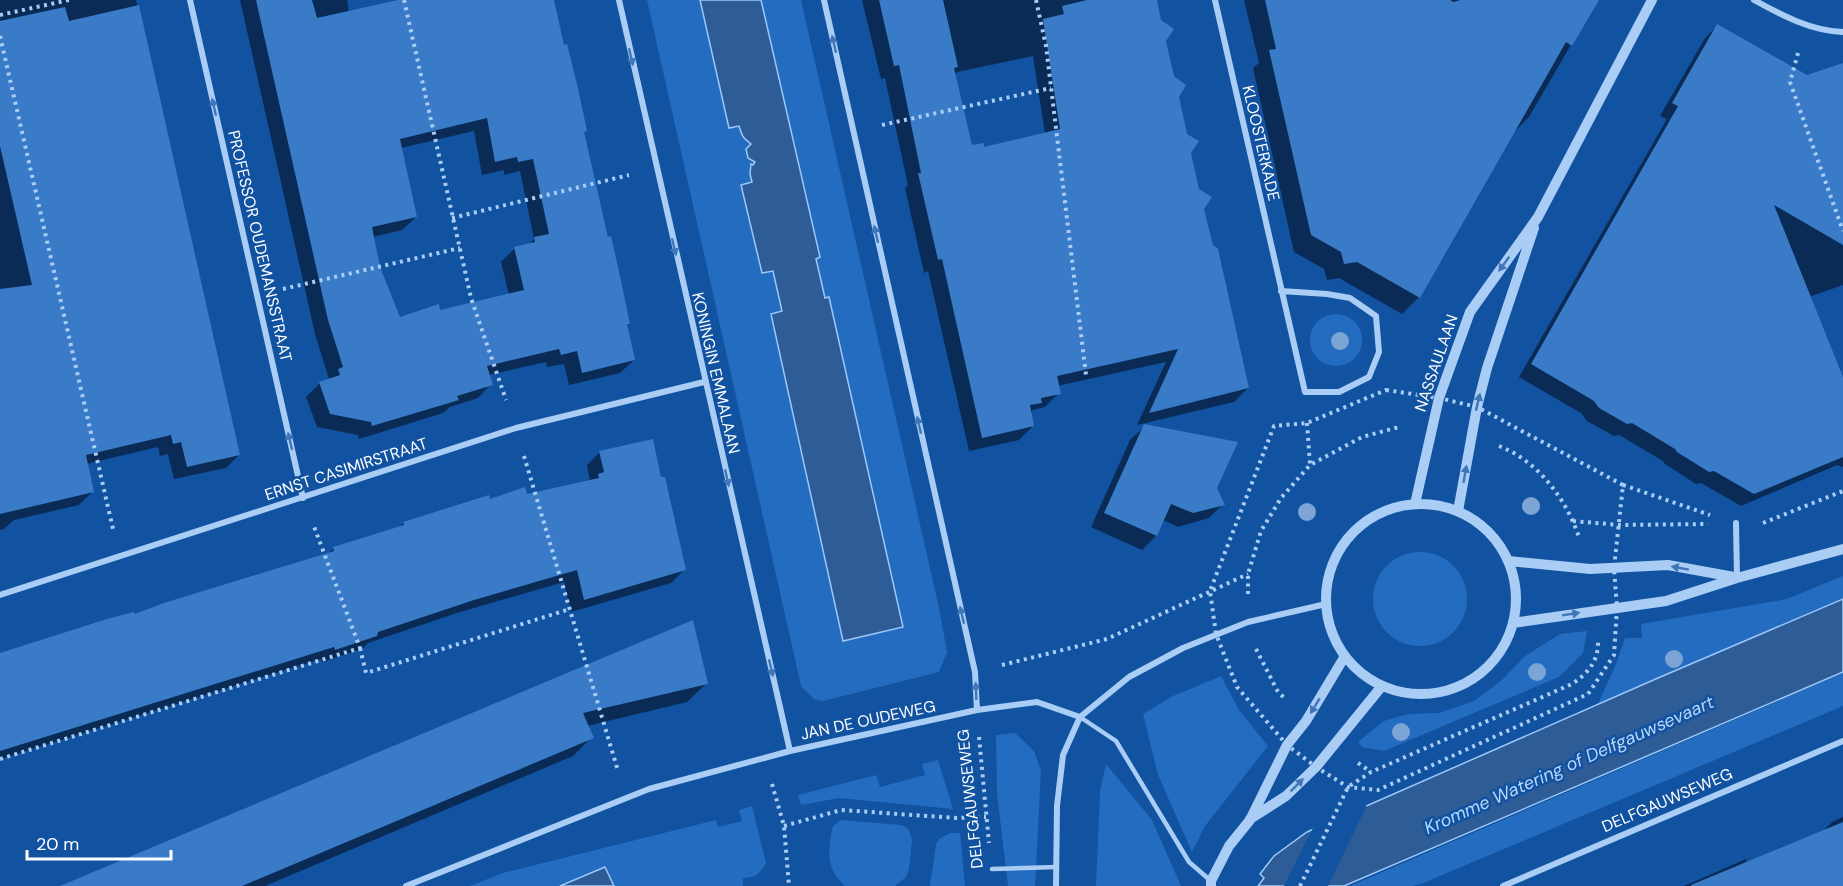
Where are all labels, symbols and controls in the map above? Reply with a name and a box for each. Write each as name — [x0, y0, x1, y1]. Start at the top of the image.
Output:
one-way arrow — [828, 35, 838, 53]
one-way arrow — [627, 48, 637, 66]
street label: KLOOSTERKADE — [1237, 83, 1285, 203]
one-way arrow — [209, 98, 219, 117]
street label: PROFESSOR OUDEMANSSTRAAT — [223, 128, 297, 364]
one-way arrow — [871, 225, 881, 244]
one-way arrow — [670, 238, 679, 257]
one-way arrow — [1498, 256, 1510, 272]
street label: KONINGIN EMMALAAN — [687, 290, 745, 456]
street label: NASSAULAAN — [1410, 312, 1462, 414]
one-way arrow — [1474, 392, 1484, 411]
one-way arrow — [914, 415, 924, 434]
one-way arrow — [285, 431, 294, 450]
street label: ERNST CASIMIRSTRAAT — [262, 433, 430, 505]
one-way arrow — [1461, 464, 1470, 483]
one-way arrow — [722, 469, 732, 488]
one-way arrow — [1670, 563, 1689, 572]
one-way arrow — [957, 606, 967, 624]
one-way arrow — [1562, 610, 1581, 619]
one-way arrow — [766, 659, 776, 678]
one-way arrow — [971, 681, 981, 700]
water label: Kromme Watering of Delfgauwsevaart — [1420, 690, 1719, 840]
street label: JAN DE OUDEWEG — [799, 695, 937, 745]
one-way arrow — [1309, 698, 1320, 714]
street label: DELFGAUWSEWEG — [952, 728, 988, 870]
street label: DELFGAUWSEWEG — [1598, 763, 1736, 837]
one-way arrow — [1289, 779, 1303, 793]
scale bar — [27, 823, 171, 861]
text: 20 m — [36, 832, 79, 856]

